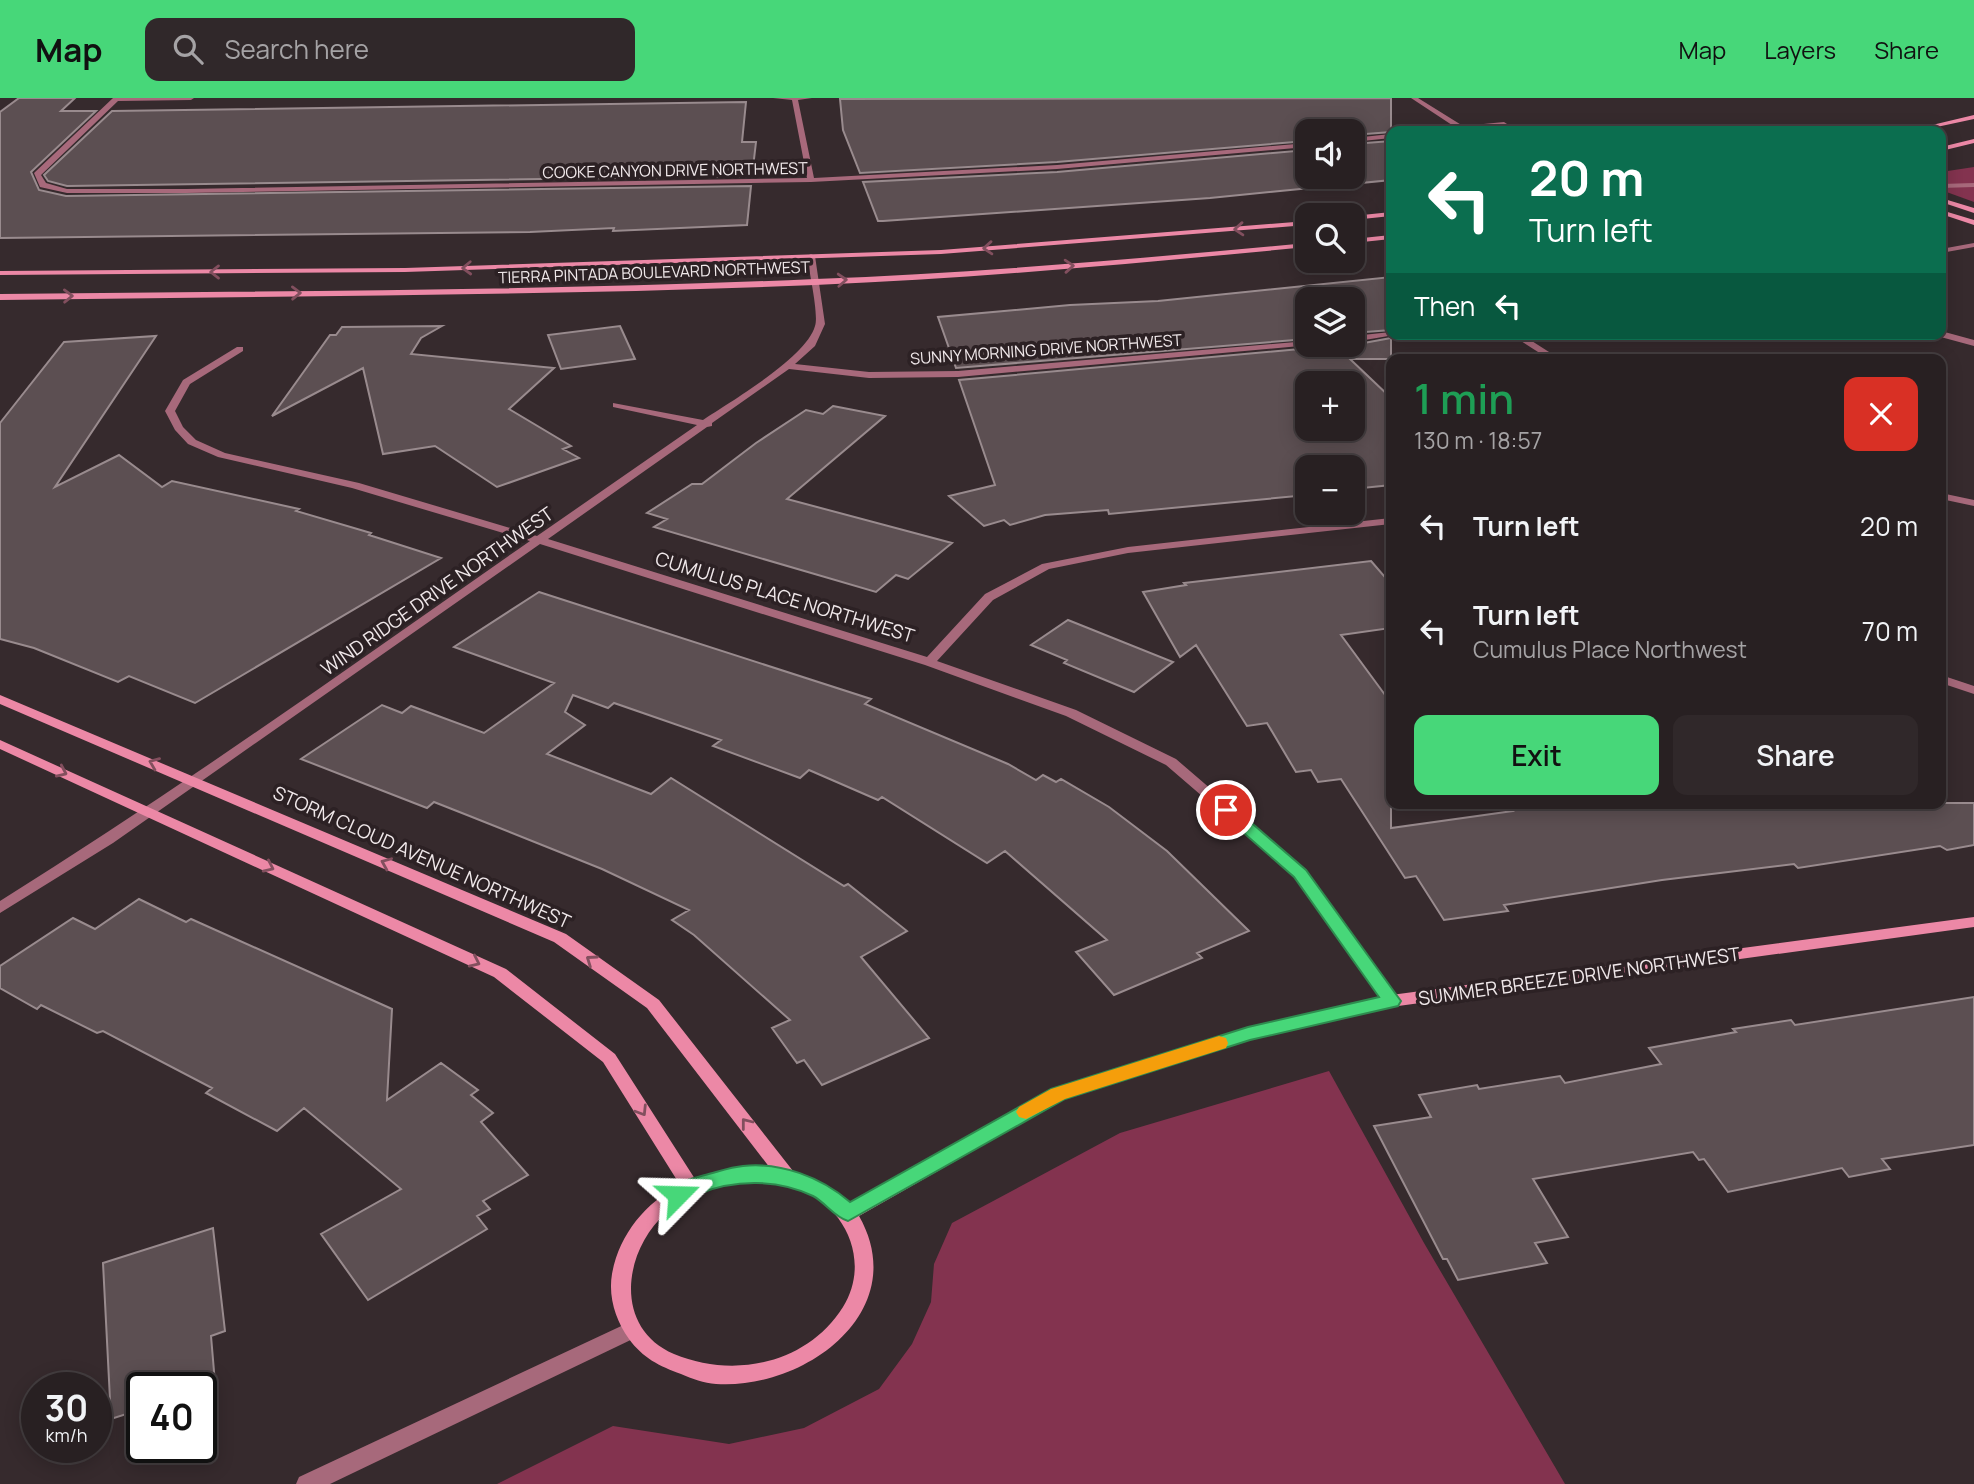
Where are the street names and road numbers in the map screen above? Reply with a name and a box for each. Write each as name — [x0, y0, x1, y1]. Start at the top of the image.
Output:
street label: COOKE CANYON DRIVE NORTHWEST — [542, 157, 808, 183]
street label: TIERRA PINTADA BOULEVARD NORTHWEST — [498, 256, 811, 288]
street label: SUNNY MORNING DRIVE NORTHWEST — [909, 328, 1183, 369]
street label: WIND RIDGE DRIVE NORTHWEST — [315, 500, 559, 682]
street label: CUMULUS PLACE NORTHWEST — [652, 545, 918, 649]
street label: STORM CLOUD AVENUE NORTHWEST — [269, 779, 576, 935]
street label: SUMMER BREEZE DRIVE NORTHWEST — [1416, 940, 1742, 1011]

